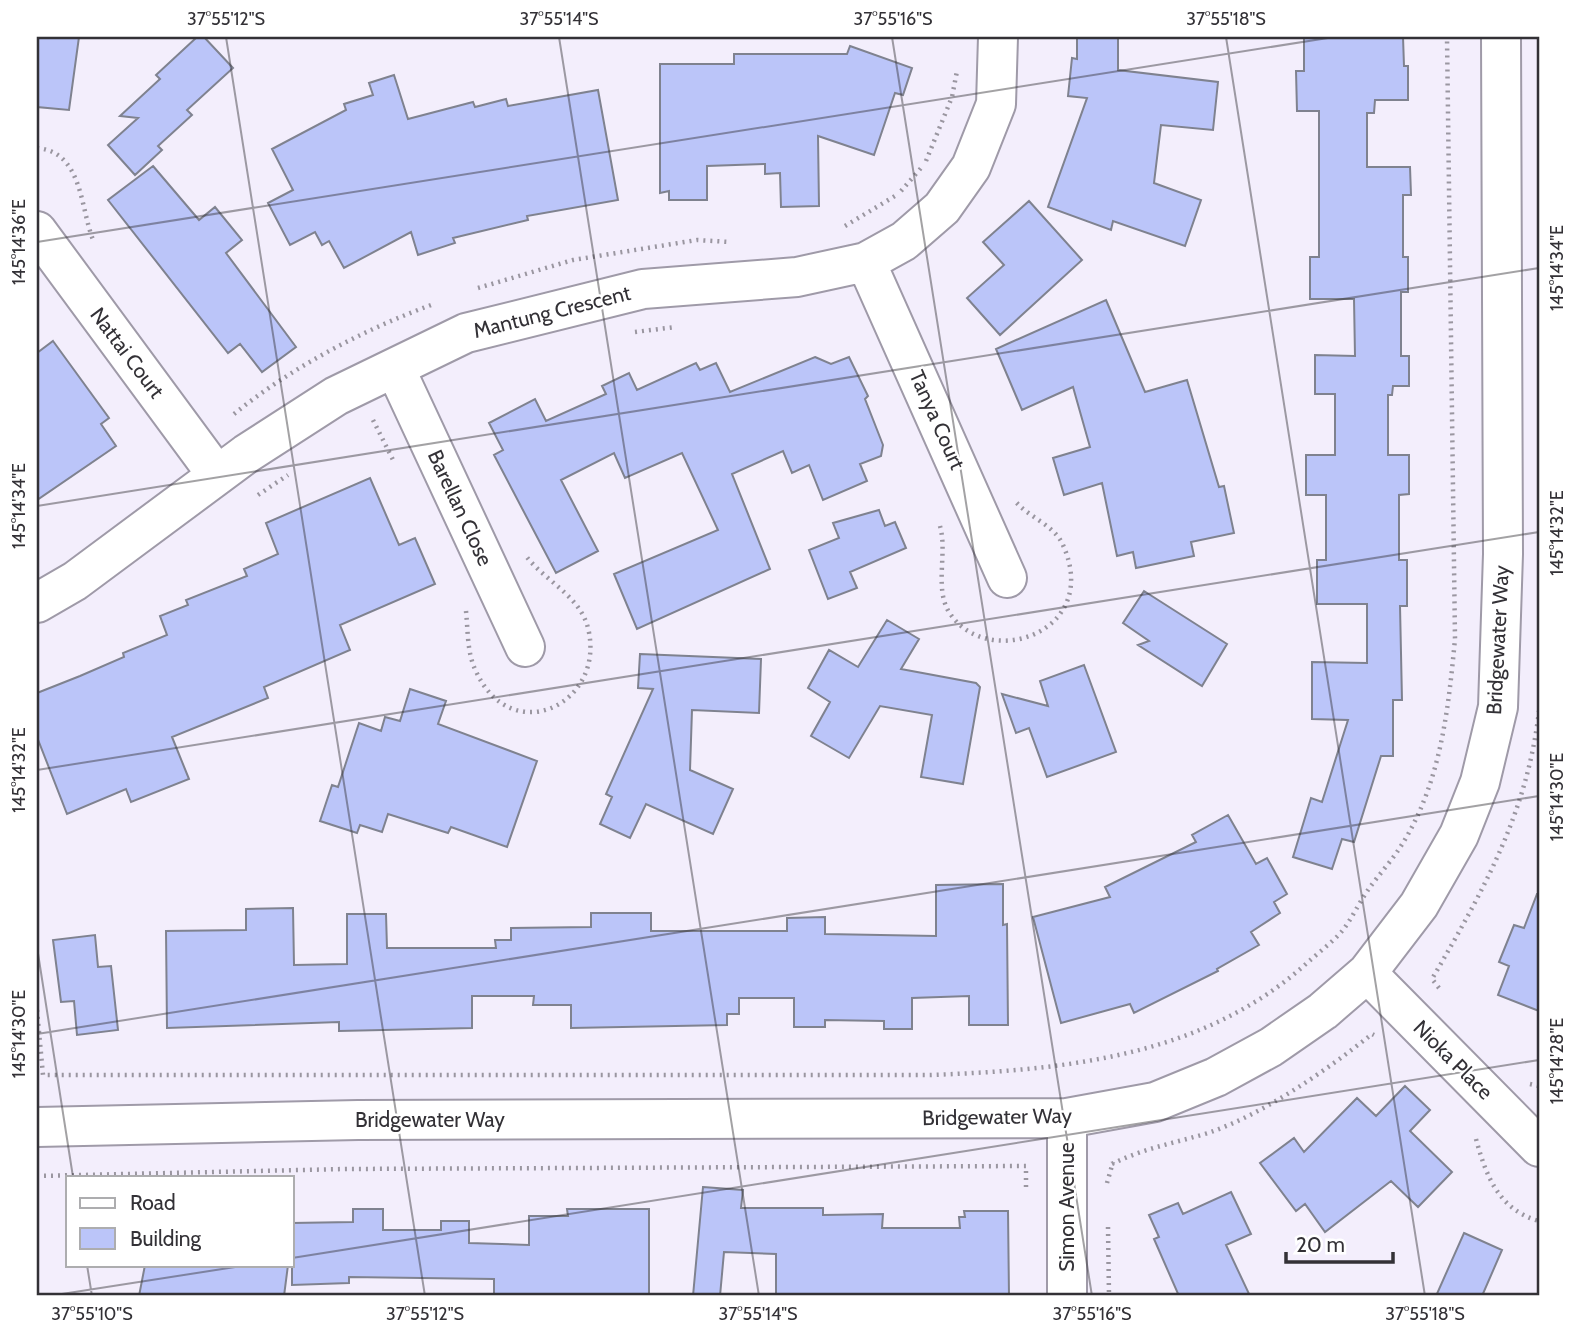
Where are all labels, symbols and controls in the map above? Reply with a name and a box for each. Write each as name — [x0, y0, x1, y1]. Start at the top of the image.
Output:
text: 37°55'12"S — [187, 8, 265, 30]
text: 37°55'14"S — [520, 8, 598, 30]
text: 37°55'16"S — [853, 8, 933, 30]
text: 37°55'18"S — [1186, 8, 1266, 30]
text: 145°14'36"E — [8, 199, 30, 285]
text: 145°14'34"E — [1546, 225, 1568, 311]
street label: Mantung Crescent — [471, 280, 633, 343]
street label: Nattai Court — [85, 303, 170, 403]
street label: Tanya Court — [905, 366, 970, 473]
street label: Barellan Close — [423, 446, 498, 570]
text: 145°14'34"E — [8, 463, 30, 549]
text: 145°14'32"E — [1546, 490, 1568, 576]
street label: Bridgewater Way — [1481, 564, 1514, 715]
text: 145°14'32"E — [8, 727, 30, 813]
text: 145°14'30"E — [1546, 753, 1568, 841]
text: 145°14'30"E — [8, 990, 30, 1078]
street label: Nioka Place — [1409, 1015, 1498, 1105]
text: 145°14'28"E — [1546, 1018, 1568, 1104]
street label: Bridgewater Way — [922, 1103, 1072, 1130]
street label: Bridgewater Way — [355, 1107, 505, 1132]
street label: Simon Avenue — [1054, 1142, 1079, 1272]
legend — [66, 1176, 294, 1266]
text: Road — [130, 1190, 176, 1215]
scale bar — [1286, 1221, 1392, 1265]
text: Building — [130, 1226, 202, 1251]
text: 20 m — [1296, 1232, 1345, 1257]
text: 37°55'10"S — [51, 1303, 133, 1325]
text: 37°55'12"S — [386, 1303, 464, 1325]
text: 37°55'14"S — [719, 1303, 797, 1325]
text: 37°55'16"S — [1052, 1303, 1132, 1325]
text: 37°55'18"S — [1385, 1303, 1465, 1325]

